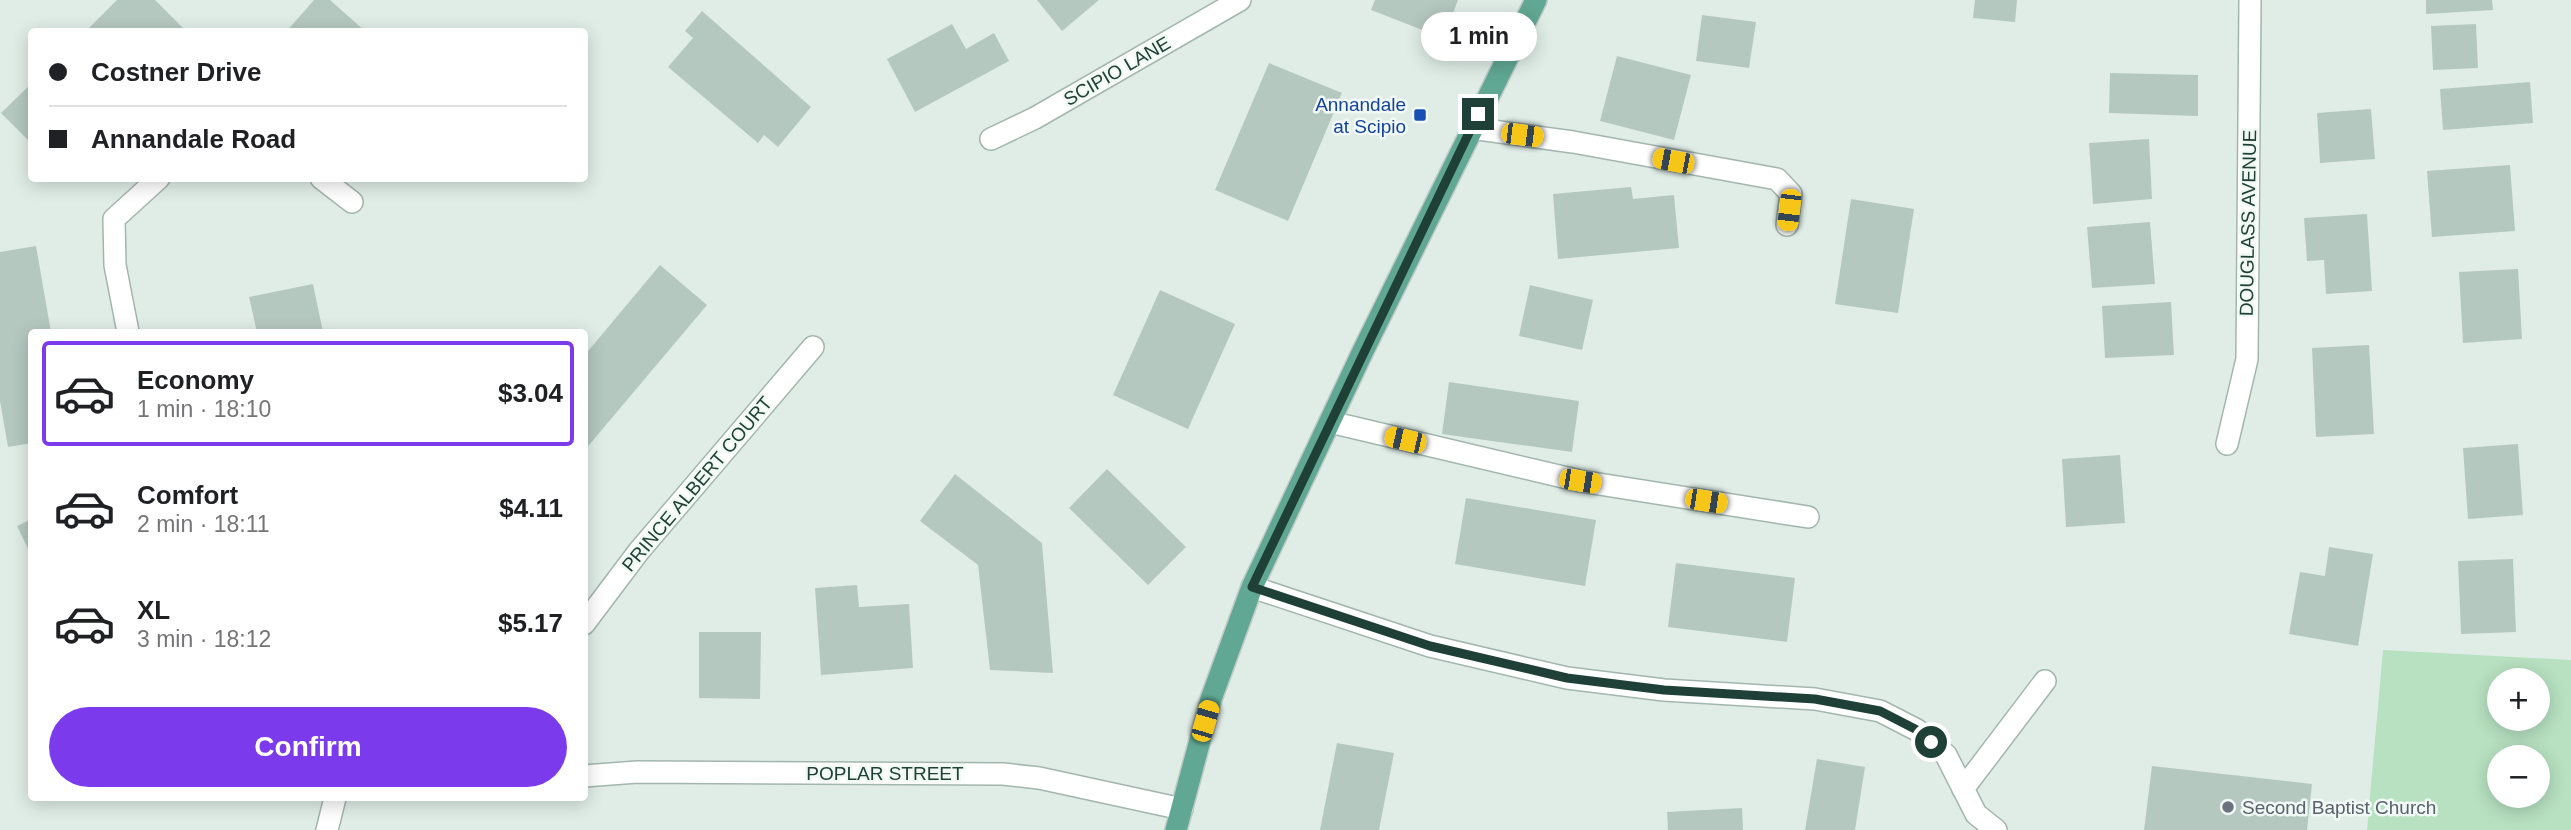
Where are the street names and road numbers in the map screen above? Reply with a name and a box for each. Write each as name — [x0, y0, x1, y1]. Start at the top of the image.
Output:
street label: SCIPIO LANE — [1060, 32, 1174, 110]
street label: DOUGLASS AVENUE — [2236, 130, 2260, 316]
street label: PRINCE ALBERT COURT — [618, 392, 777, 576]
street label: POPLAR STREET — [806, 763, 964, 784]

